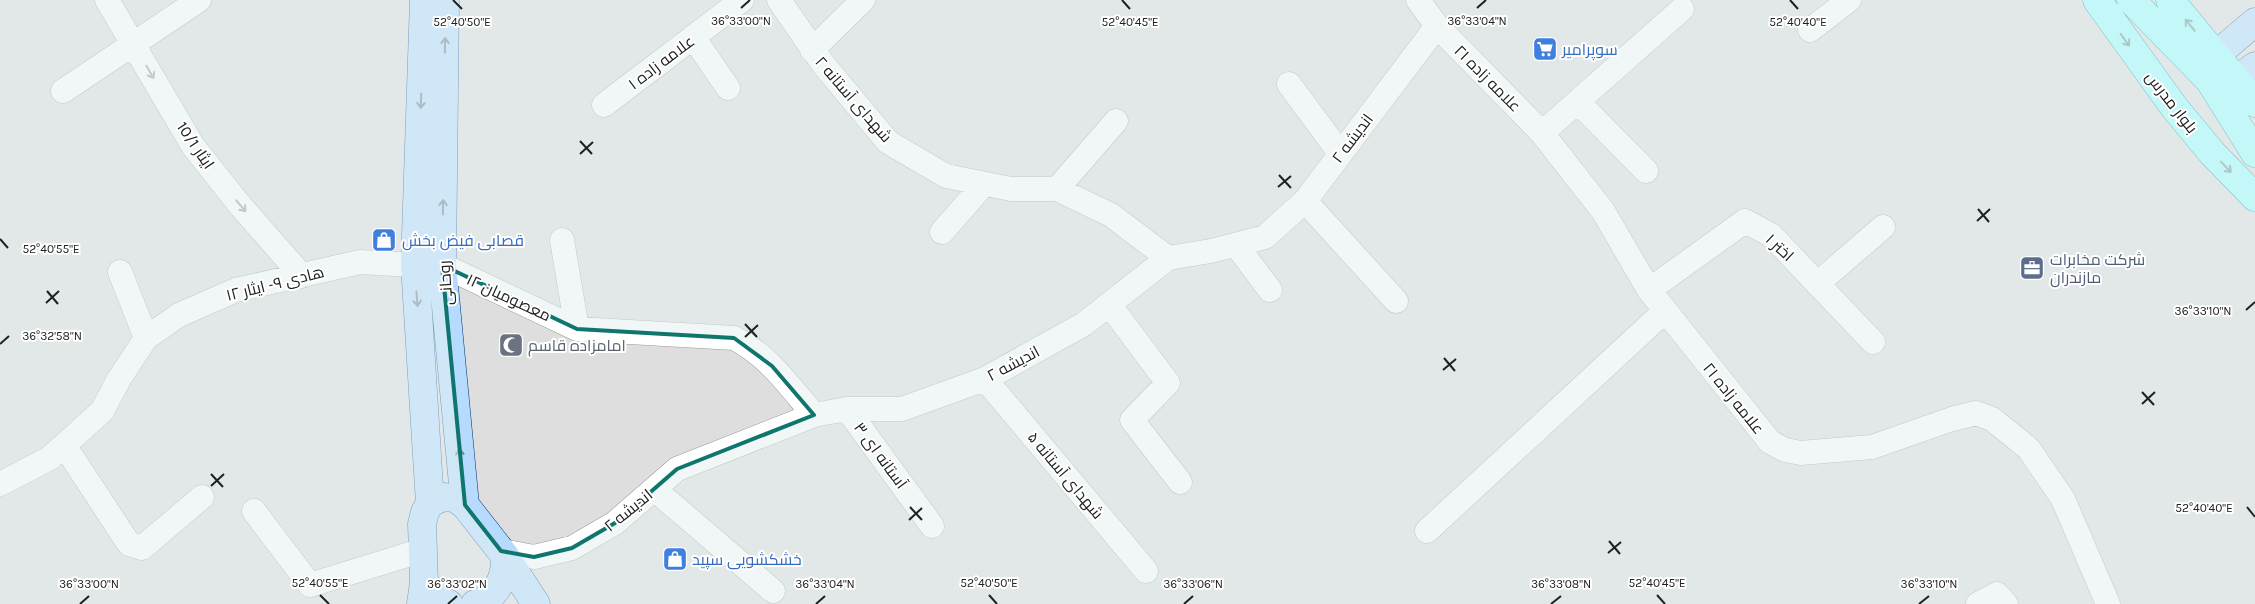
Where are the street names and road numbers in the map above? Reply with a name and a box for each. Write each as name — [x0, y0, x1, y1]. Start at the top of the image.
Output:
street label: علامه زاده ۱ — [624, 31, 698, 93]
street label: علامه زاده ۲۱ — [1450, 41, 1525, 116]
street label: شهدای آستانه ۲ — [810, 53, 896, 147]
street label: بلوار مدرس — [2141, 68, 2202, 138]
street label: اندیشه ۲ — [1328, 110, 1377, 167]
street label: ایثار 10/1 — [173, 118, 218, 173]
street label: اختر ۱ — [1762, 230, 1798, 265]
street label: روحانی — [434, 260, 458, 306]
street label: هادی ۹- ایثار ۱۲ — [224, 262, 326, 306]
street label: معصومیان ۱۲ — [463, 270, 554, 326]
street label: اندیشه ۲ — [984, 342, 1043, 385]
street label: علامه زاده ۲۱ — [1699, 359, 1768, 438]
street label: آستانه ای ۳ — [849, 418, 911, 493]
street label: شهدای آستانه ۵ — [1023, 428, 1108, 523]
street label: اندیشه ۲ — [600, 485, 656, 536]

